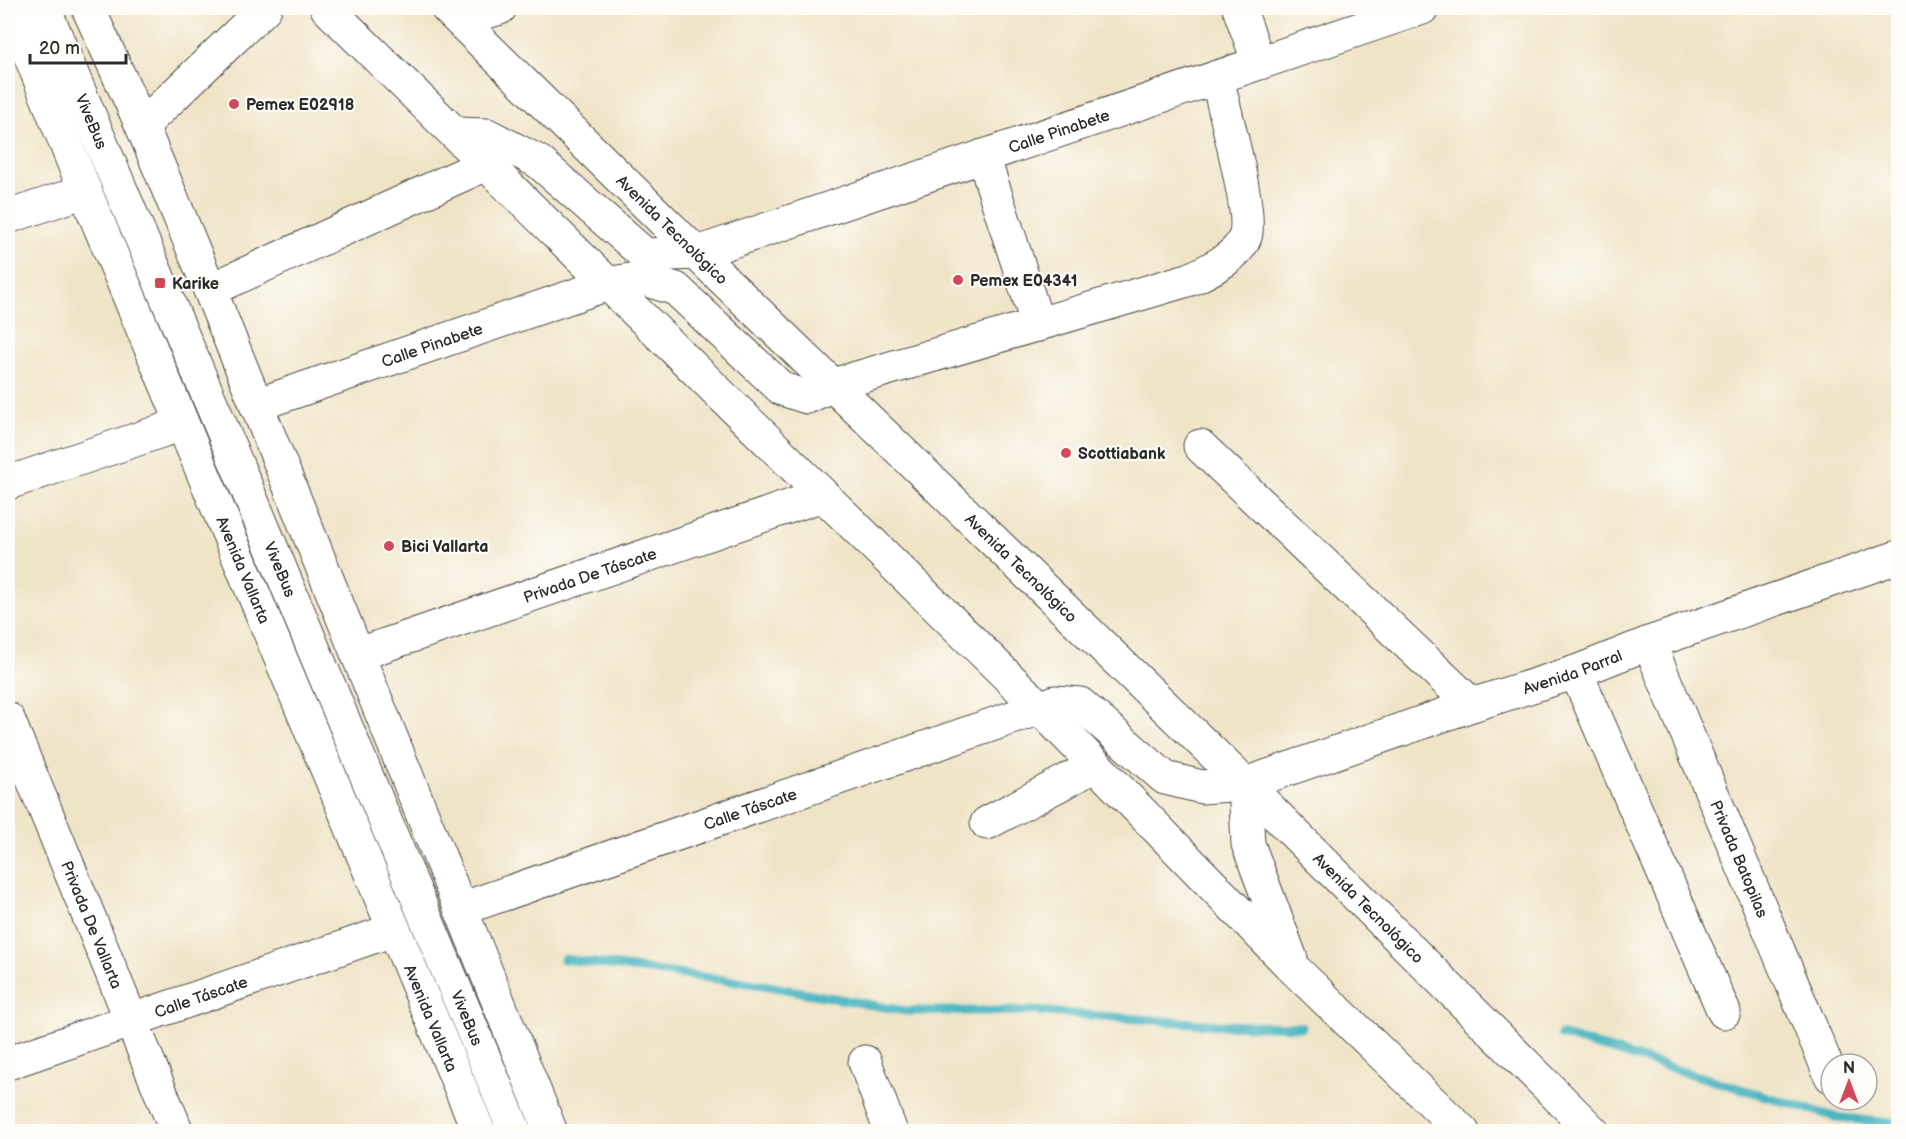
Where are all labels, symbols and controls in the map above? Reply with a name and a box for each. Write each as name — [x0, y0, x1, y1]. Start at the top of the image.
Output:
scale bar — [30, 27, 126, 65]
text: 20 m — [39, 38, 80, 59]
street label: ViveBus — [71, 91, 111, 152]
place label: Pemex E02918 — [246, 96, 354, 115]
marker: Pemex E02918 — [227, 97, 241, 111]
street label: Calle Pinabete — [1006, 106, 1113, 158]
street label: Avenida Tecnológico — [612, 172, 731, 289]
place label: Pemex E04341 — [970, 272, 1078, 291]
marker: Pemex E04341 — [951, 273, 965, 287]
place label: Karike — [172, 275, 219, 294]
marker: Karike — [153, 276, 167, 290]
street label: Calle Pinabete — [379, 320, 486, 372]
place label: Scottiabank — [1078, 445, 1166, 464]
marker: Scottiabank — [1059, 446, 1073, 460]
street label: Avenida Tecnológico — [960, 510, 1080, 627]
street label: Avenida Vallarta — [211, 514, 273, 627]
place label: Bici Vallarta — [401, 538, 488, 557]
street label: ViveBus — [259, 539, 299, 600]
marker: Bici Vallarta — [382, 539, 396, 553]
street label: Privada De Táscate — [521, 545, 660, 608]
street label: Avenida Parral — [1521, 647, 1625, 699]
street label: Calle Táscate — [702, 785, 800, 835]
street label: Privada Batopilas — [1705, 798, 1771, 921]
street label: Avenida Tecnológico — [1308, 850, 1427, 968]
street label: Privada De Vallarta — [56, 858, 125, 992]
street label: Avenida Vallarta — [399, 962, 461, 1075]
street label: Calle Táscate — [152, 973, 251, 1023]
street label: ViveBus — [446, 988, 486, 1049]
north arrow — [1819, 1052, 1879, 1112]
text: N — [1843, 1059, 1855, 1078]

